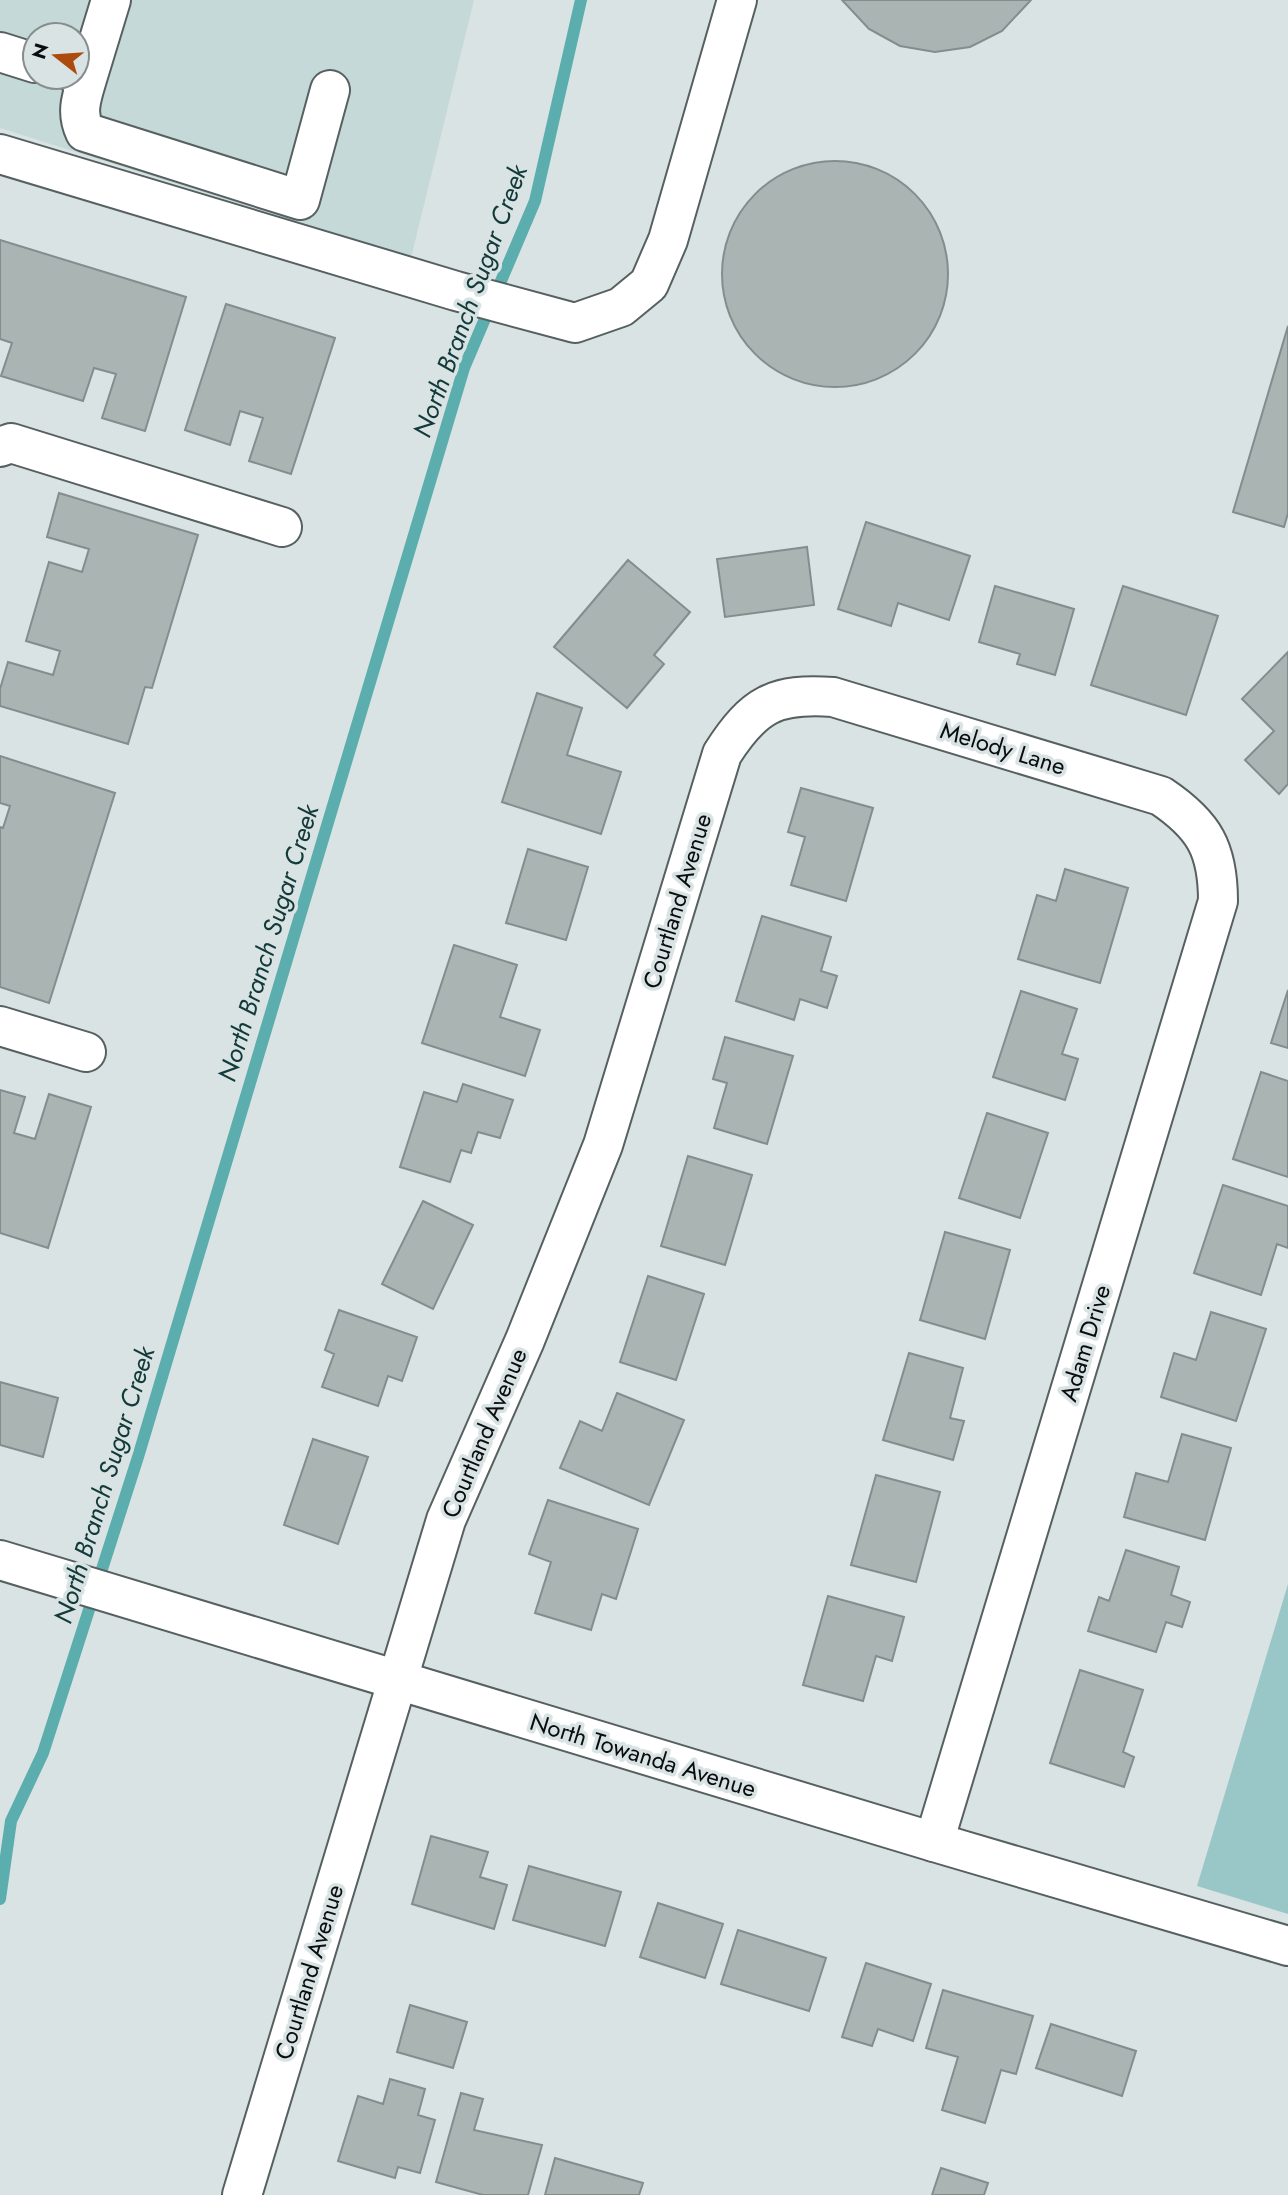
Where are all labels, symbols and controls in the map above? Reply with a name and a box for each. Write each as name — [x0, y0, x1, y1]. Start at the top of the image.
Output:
north arrow — [21, 21, 91, 91]
text: N — [25, 40, 55, 62]
water label: North Branch Sugar Creek — [403, 158, 538, 443]
street label: Melody Lane — [936, 712, 1070, 784]
water label: North Branch Sugar Creek — [208, 798, 329, 1086]
street label: Courtland Avenue — [634, 809, 720, 993]
street label: Adam Drive — [1051, 1280, 1119, 1406]
water label: North Branch Sugar Creek — [44, 1340, 165, 1628]
street label: Courtland Avenue — [432, 1343, 536, 1523]
street label: North Towanda Avenue — [526, 1704, 760, 1806]
street label: Courtland Avenue — [266, 1880, 352, 2064]

